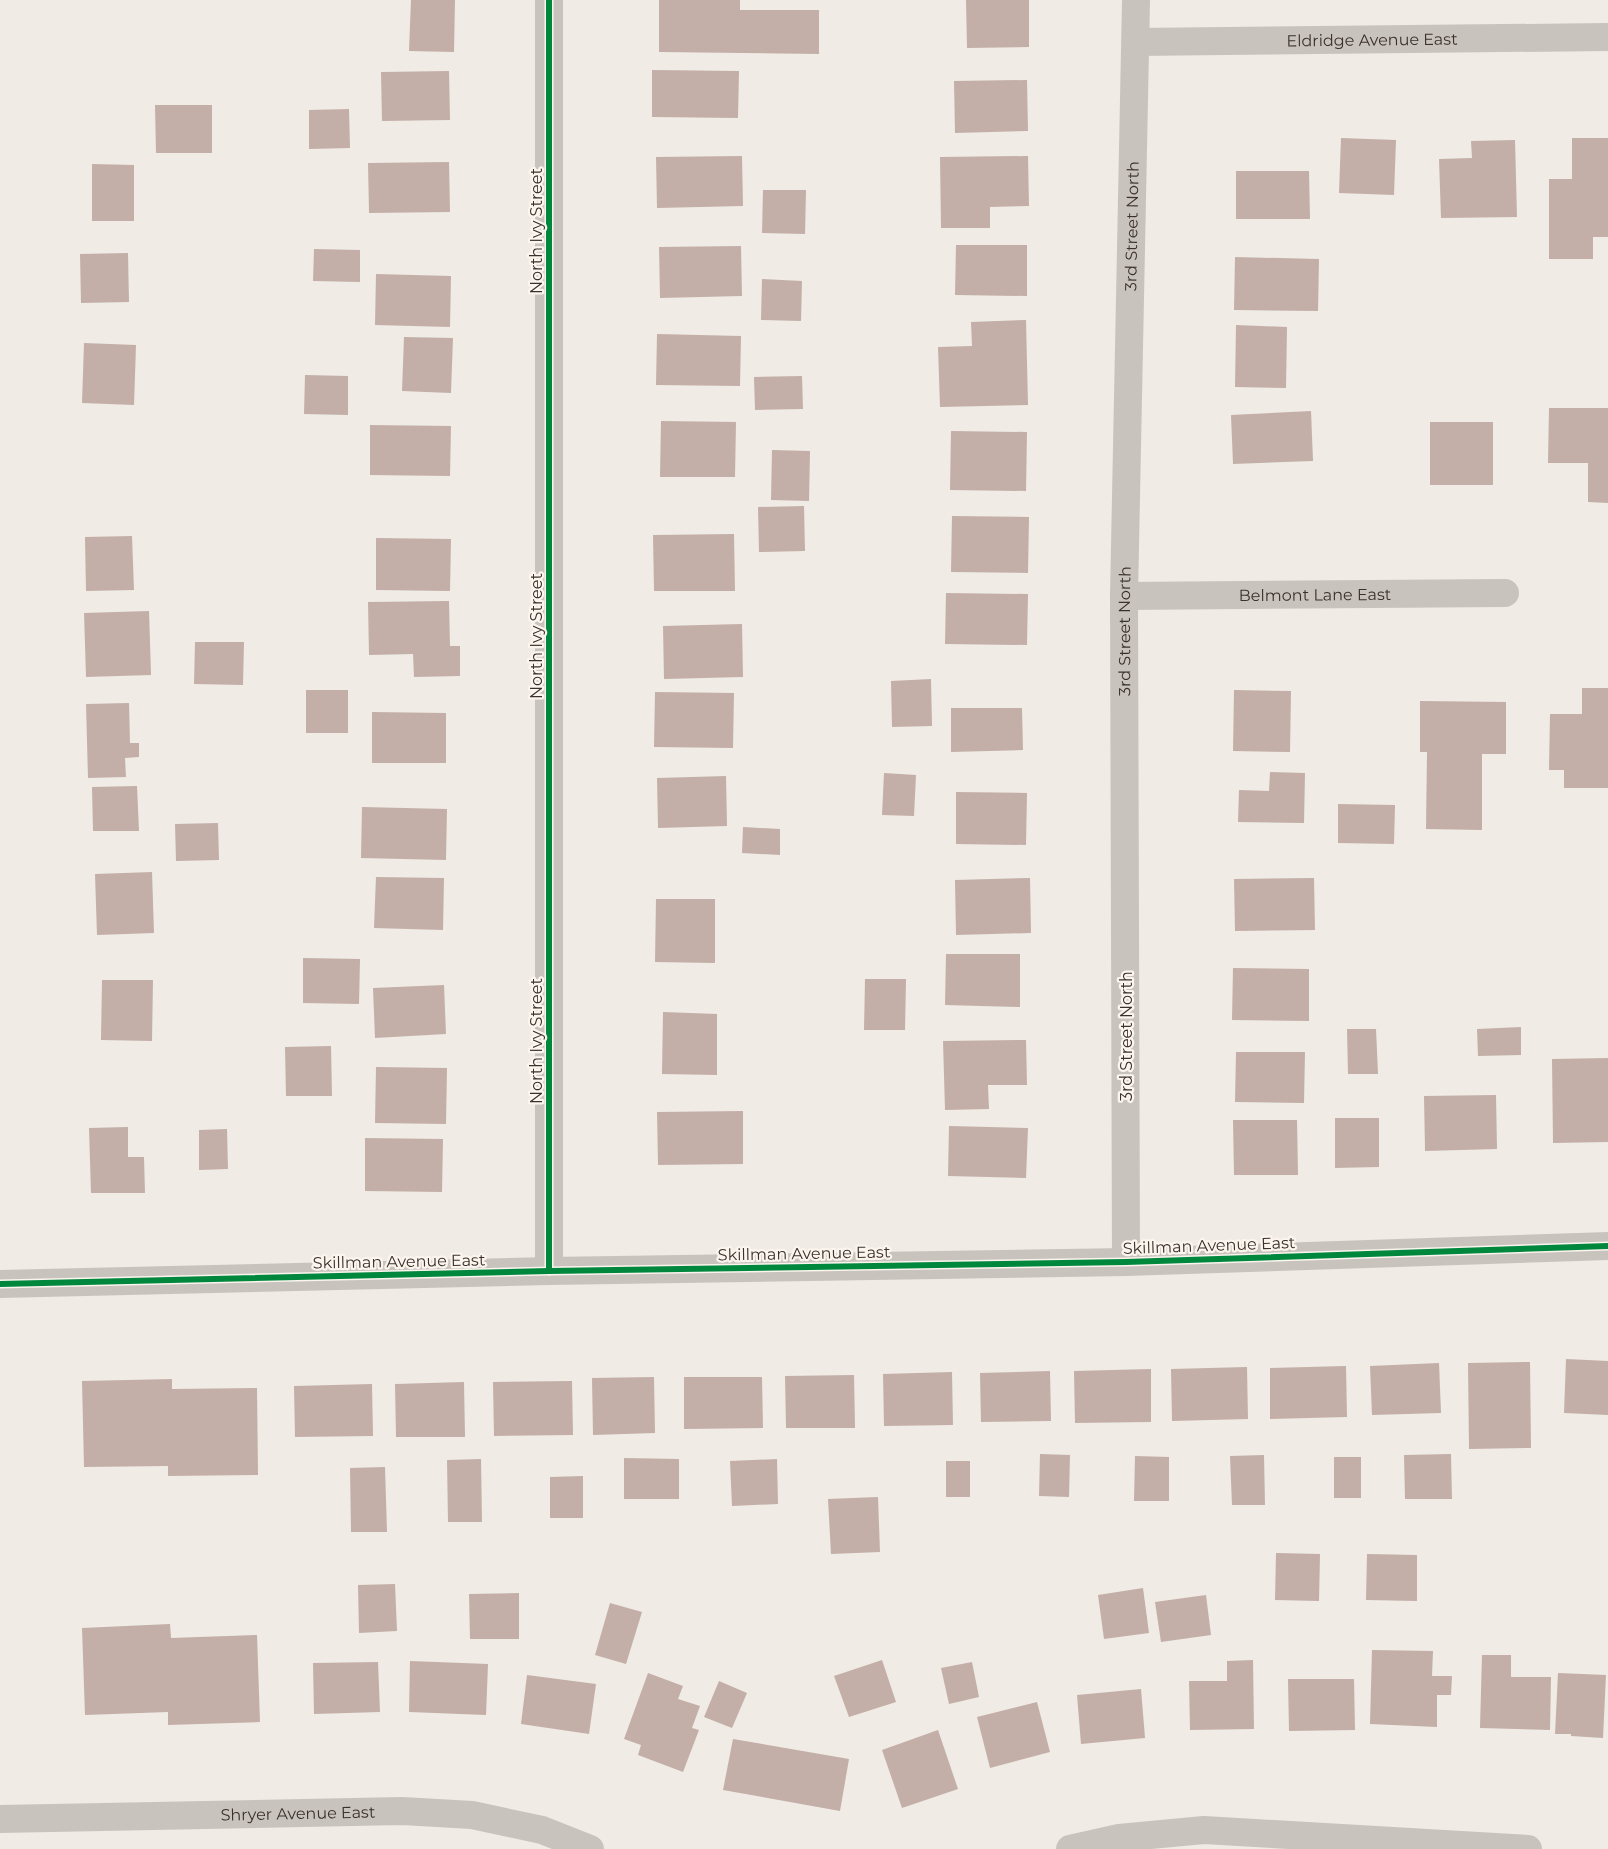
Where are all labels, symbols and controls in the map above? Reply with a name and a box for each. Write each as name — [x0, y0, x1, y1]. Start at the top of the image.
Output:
street label: Eldridge Avenue East — [1286, 30, 1458, 50]
street label: 3rd Street North — [1121, 161, 1143, 291]
street label: North Ivy Street — [527, 168, 546, 294]
street label: 3rd Street North — [1115, 566, 1135, 696]
street label: North Ivy Street — [527, 573, 546, 699]
street label: Belmont Lane East — [1239, 585, 1392, 605]
street label: 3rd Street North — [1117, 971, 1136, 1101]
street label: North Ivy Street — [527, 978, 546, 1104]
street label: Skillman Avenue East — [1122, 1233, 1296, 1258]
street label: Skillman Avenue East — [718, 1242, 891, 1265]
street label: Skillman Avenue East — [313, 1250, 486, 1273]
street label: Shryer Avenue East — [220, 1803, 376, 1825]

